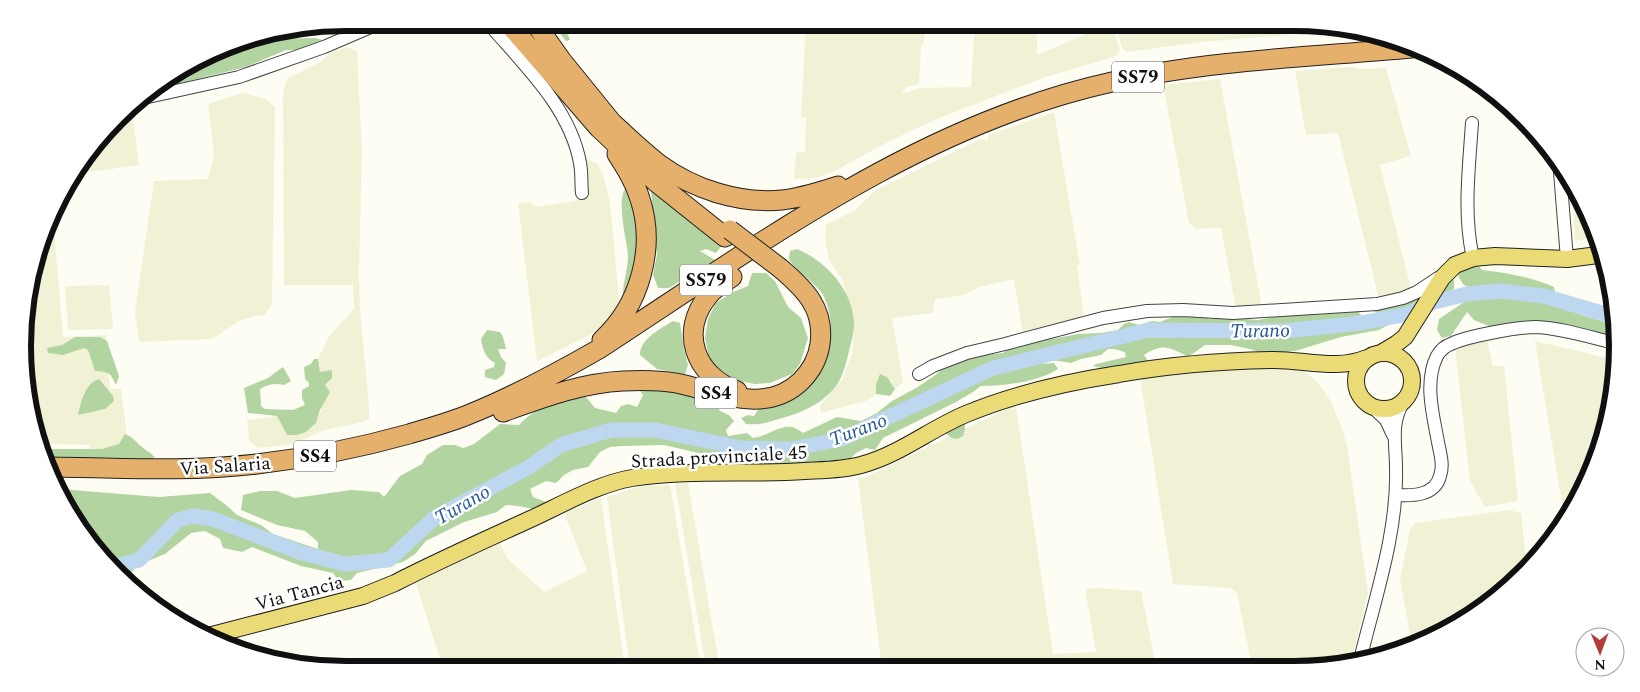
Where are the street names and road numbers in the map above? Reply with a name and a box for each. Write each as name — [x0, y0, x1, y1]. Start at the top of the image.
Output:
road number: SS79 — [1112, 62, 1164, 92]
road number: SS79 — [680, 264, 732, 296]
road number: SS4 — [695, 378, 737, 408]
street label: Strada provinciale 45 — [630, 438, 808, 477]
road number: SS4 — [294, 441, 336, 472]
street label: Via Salaria — [179, 449, 272, 484]
street label: Via Tancia — [252, 568, 348, 619]

